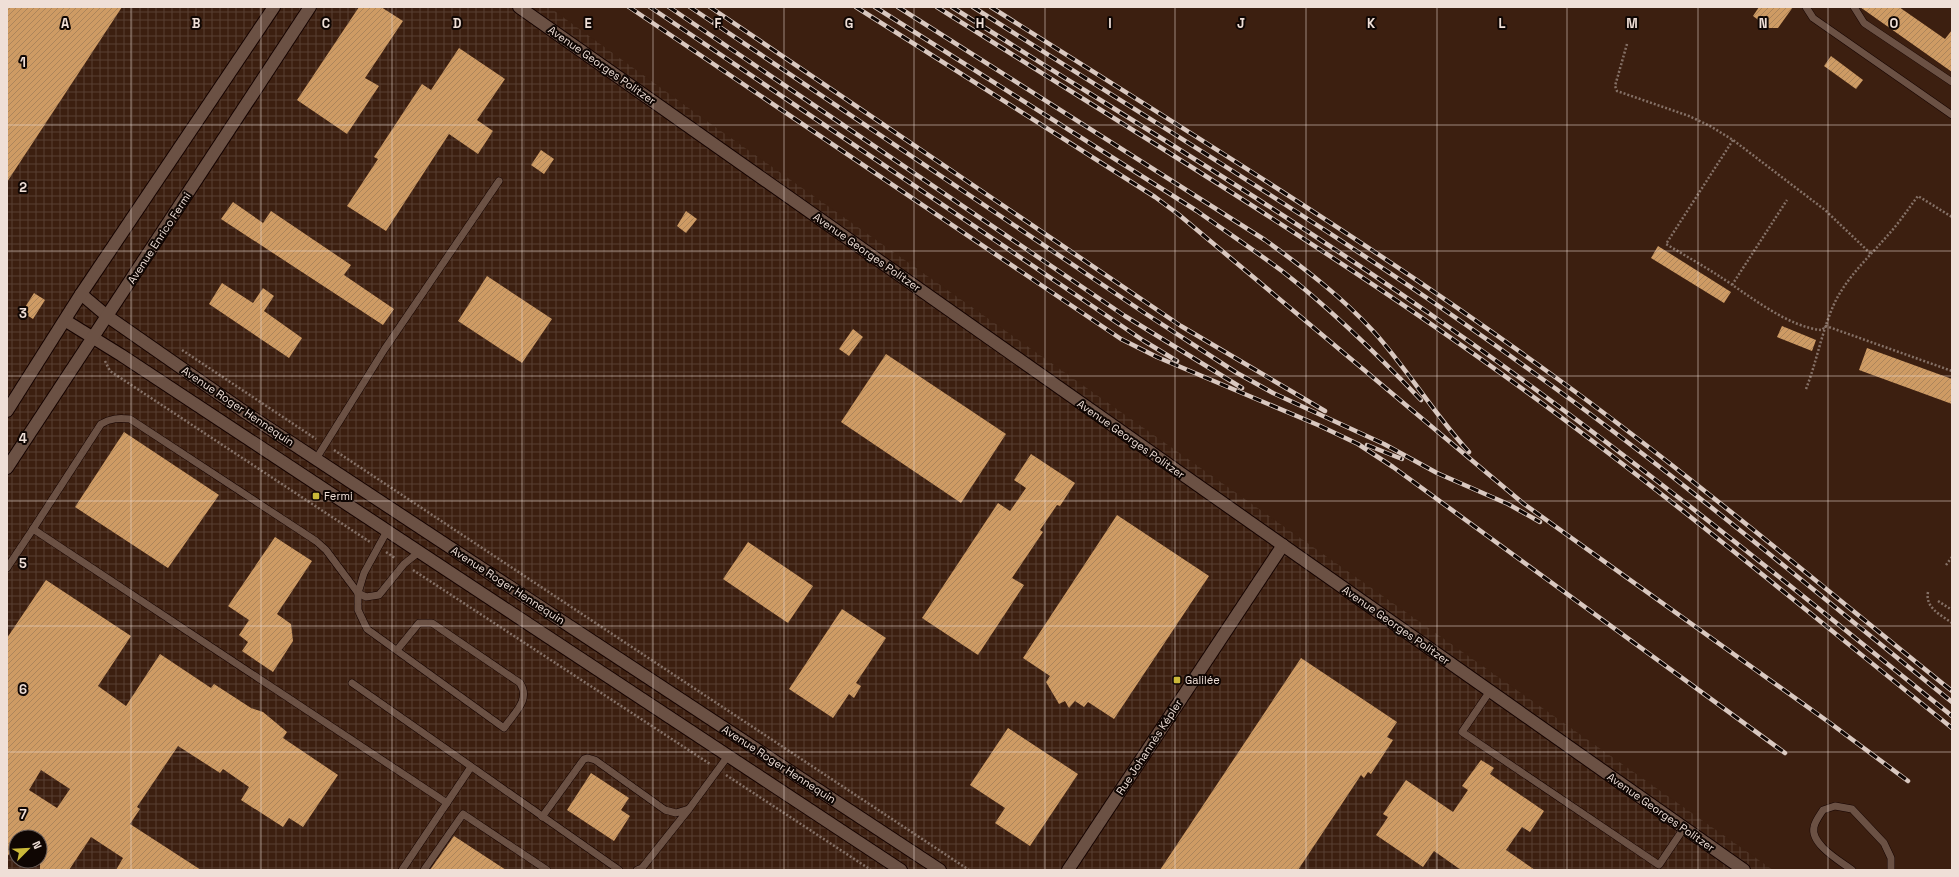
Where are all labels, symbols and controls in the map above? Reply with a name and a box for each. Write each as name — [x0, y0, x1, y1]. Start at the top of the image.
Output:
text: A — [61, 15, 70, 32]
text: B — [192, 15, 201, 32]
text: C — [322, 15, 330, 32]
text: D — [453, 15, 462, 32]
text: E — [584, 15, 592, 32]
text: F — [715, 15, 722, 32]
text: G — [845, 15, 853, 32]
text: H — [976, 15, 984, 32]
text: I — [1108, 15, 1112, 32]
text: J — [1237, 15, 1245, 32]
text: K — [1367, 15, 1376, 32]
text: L — [1498, 15, 1506, 32]
text: M — [1626, 15, 1638, 32]
text: N — [1759, 15, 1767, 32]
text: O — [1890, 15, 1899, 32]
street label: Avenue Georges Politzer — [545, 22, 659, 108]
text: 1 — [20, 54, 26, 71]
text: 2 — [19, 179, 27, 196]
street label: Avenue Enrico Fermi — [124, 189, 194, 286]
street label: Avenue Georges Politzer — [810, 209, 924, 295]
text: 3 — [19, 305, 27, 322]
street label: Avenue Roger Hennequin — [179, 363, 297, 449]
street label: Avenue Georges Politzer — [1074, 396, 1188, 482]
text: 4 — [19, 430, 27, 447]
place label: Fermi — [324, 489, 353, 503]
marker: Fermi — [311, 491, 321, 501]
street label: Avenue Roger Hennequin — [448, 543, 568, 627]
text: 5 — [19, 555, 27, 572]
street label: Avenue Georges Politzer — [1339, 582, 1453, 668]
place label: Galilée — [1185, 673, 1220, 687]
marker: Galilée — [1172, 675, 1182, 685]
text: 6 — [19, 681, 27, 698]
street label: Rue Johannès Képler — [1113, 697, 1185, 797]
street label: Avenue Roger Hennequin — [719, 722, 839, 806]
street label: Avenue Georges Politzer — [1604, 769, 1718, 855]
text: 7 — [19, 806, 27, 823]
north arrow — [8, 829, 48, 869]
text: N — [29, 839, 45, 851]

